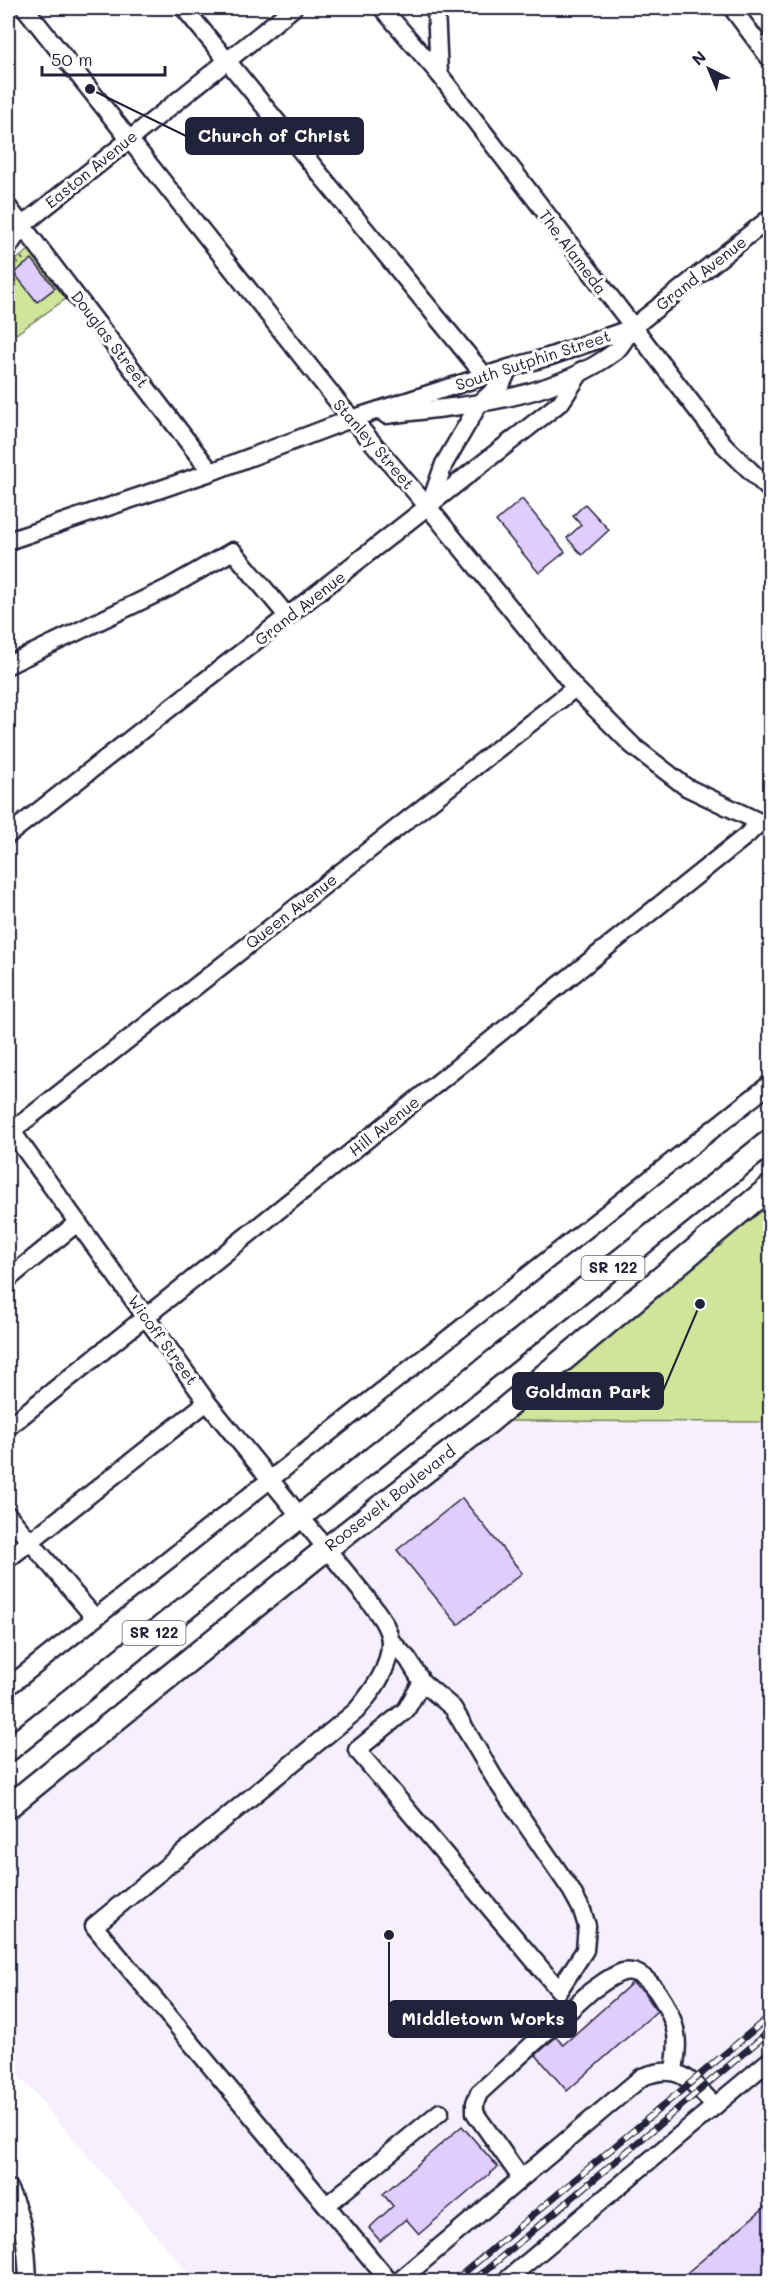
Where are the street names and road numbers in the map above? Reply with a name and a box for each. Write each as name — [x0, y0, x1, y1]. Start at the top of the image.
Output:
street label: Easton Avenue — [40, 125, 141, 212]
street label: The Alameda — [535, 205, 612, 298]
street label: Grand Avenue — [651, 231, 750, 315]
street label: Douglas Street — [67, 286, 154, 391]
street label: South Sutphin Street — [453, 325, 613, 395]
street label: Stanley Street — [329, 394, 419, 493]
street label: Grand Avenue — [250, 566, 349, 650]
street label: Queen Avenue — [241, 868, 341, 953]
street label: Hill Avenue — [344, 1091, 423, 1160]
road number: SR 122 — [582, 1256, 644, 1280]
street label: Wicoff Street — [124, 1291, 203, 1389]
street label: Roosevelt Boulevard — [320, 1440, 459, 1555]
road number: SR 122 — [122, 1621, 186, 1645]

